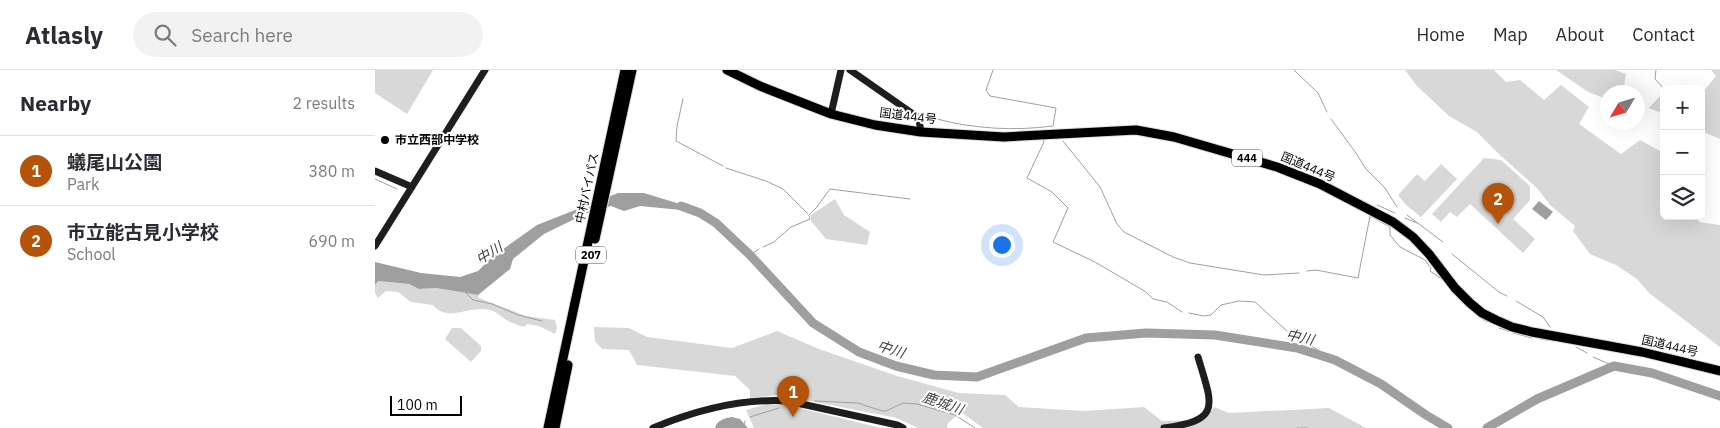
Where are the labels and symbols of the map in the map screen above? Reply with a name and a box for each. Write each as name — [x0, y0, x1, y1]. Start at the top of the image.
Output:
north arrow — [1600, 85, 1645, 130]
street label: 国道444号 — [879, 105, 938, 126]
place label: 市立西部中学校 — [395, 132, 479, 147]
marker: 市立西部中学校 — [379, 134, 391, 146]
street label: 国道444号 — [1279, 148, 1338, 185]
road number: 444 — [1232, 150, 1262, 166]
street label: 中村バイパス — [572, 151, 601, 225]
pin: 2 — [1482, 183, 1514, 224]
your location — [989, 232, 1015, 258]
water label: 中川 — [472, 237, 507, 268]
road number: 207 — [576, 246, 606, 264]
water label: 中川 — [1284, 325, 1318, 349]
street label: 国道444号 — [1640, 332, 1700, 359]
water label: 中川 — [875, 336, 909, 363]
pin: 1 — [777, 376, 809, 417]
water label: 鹿城川 — [920, 388, 968, 419]
scale bar — [390, 393, 463, 416]

